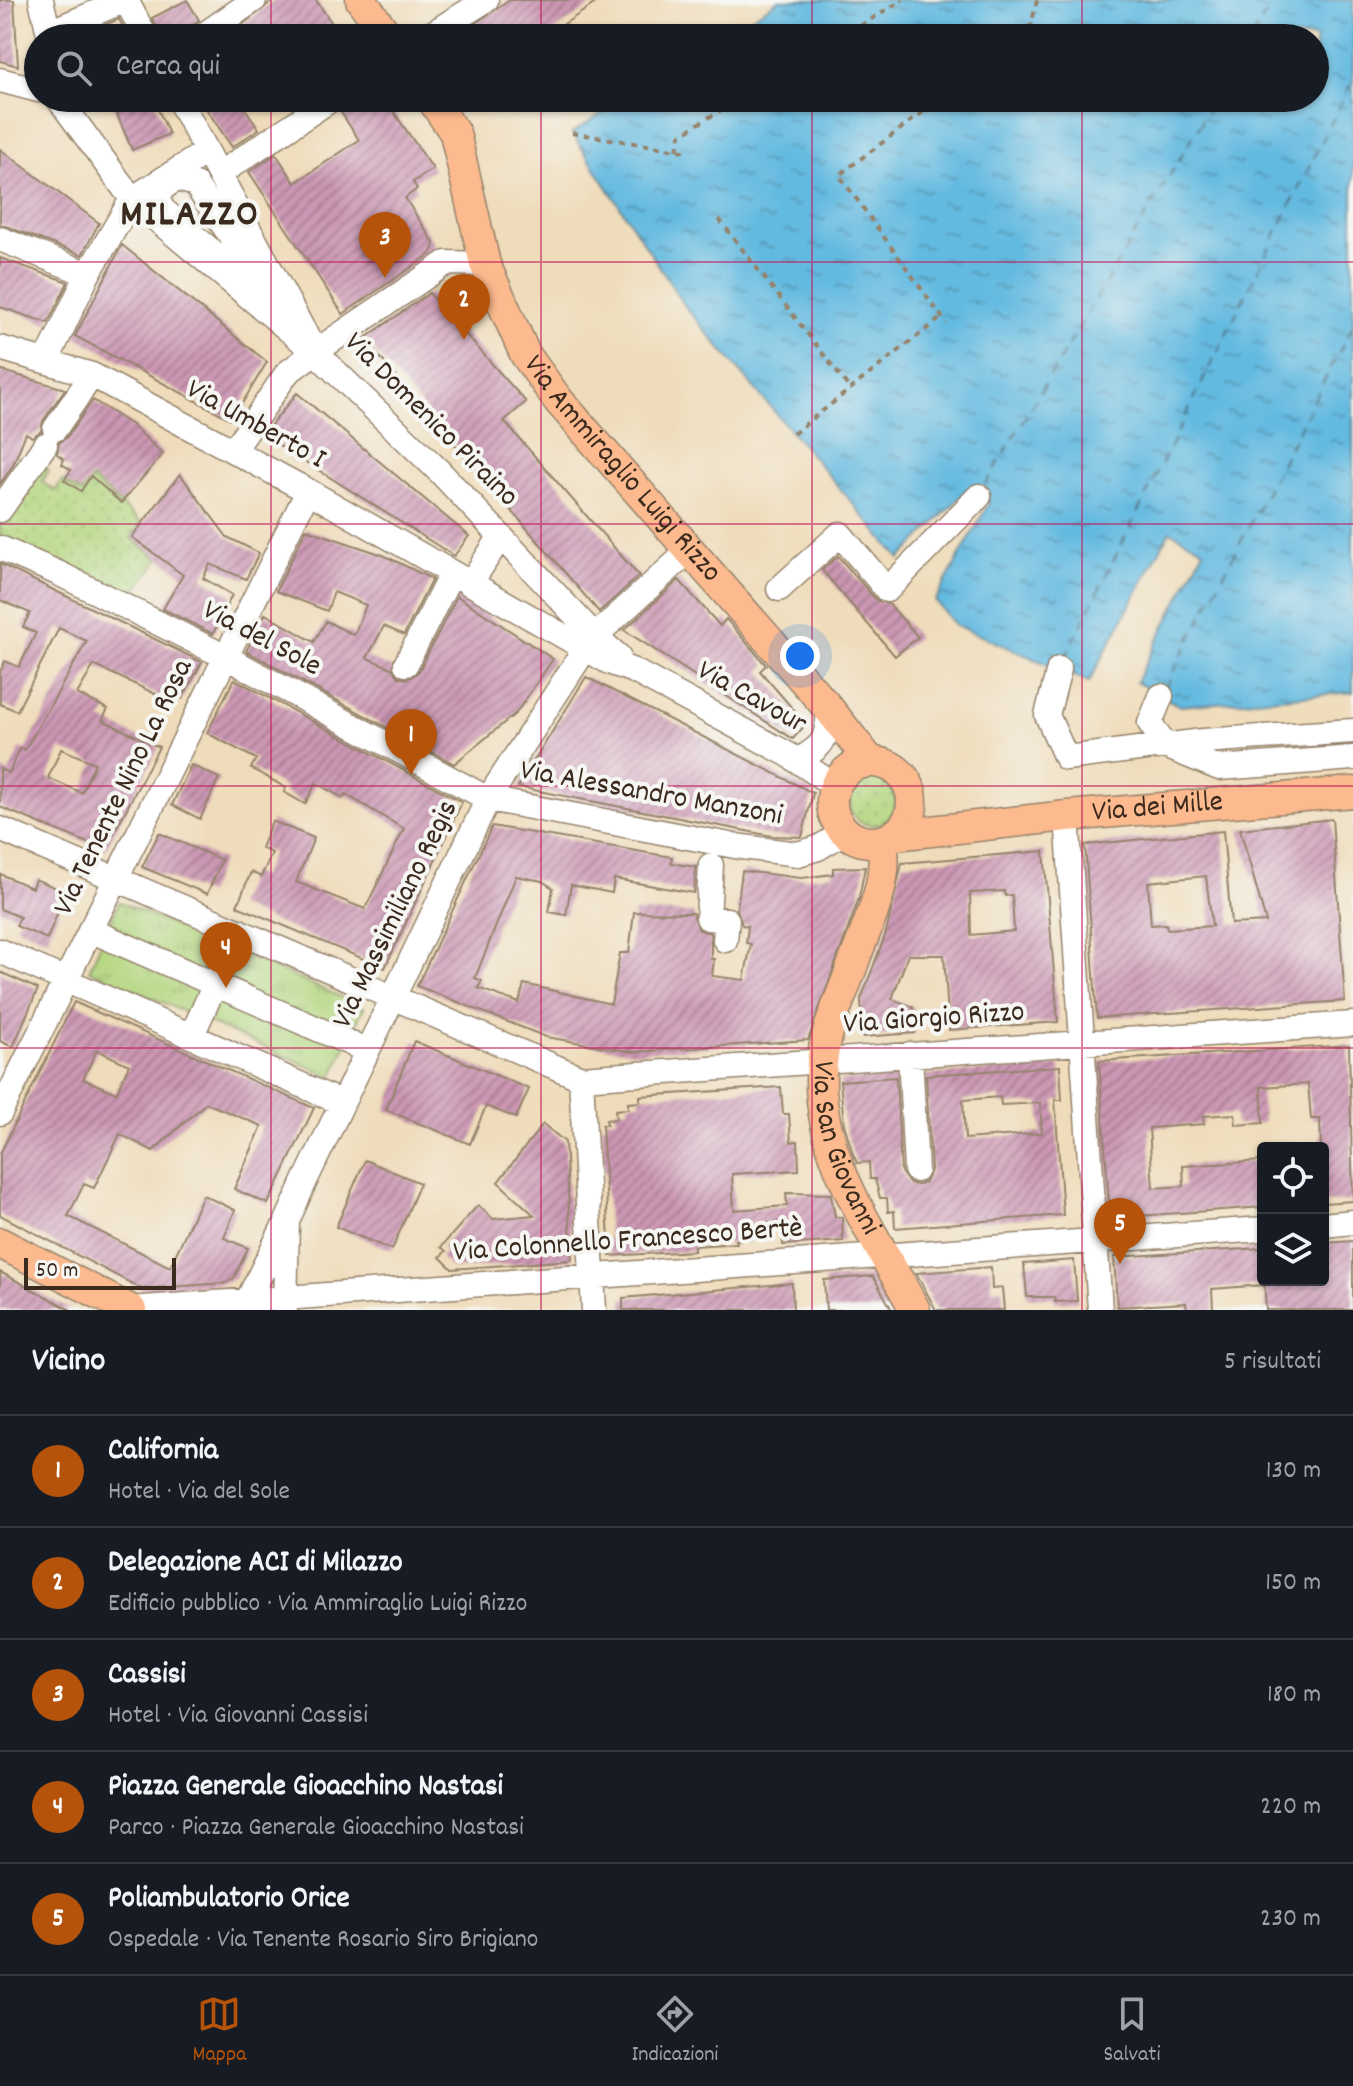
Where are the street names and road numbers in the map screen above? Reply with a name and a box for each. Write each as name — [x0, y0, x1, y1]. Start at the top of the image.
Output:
street label: Via Domenico Piraino — [333, 324, 527, 518]
street label: Via Ammiraglio Luigi Rizzo — [511, 347, 731, 593]
street label: Via Umberto I — [177, 370, 333, 482]
street label: Via del Sole — [194, 591, 328, 689]
street label: Via Cavour — [688, 651, 814, 747]
street label: Via Tenente Nino La Rosa — [44, 652, 206, 923]
street label: Via Alessandro Manzoni — [516, 751, 786, 839]
street label: Via dei Mille — [1091, 781, 1225, 835]
street label: Via Massimiliano Regis — [323, 794, 471, 1036]
street label: Via Giorgio Rizzo — [842, 992, 1026, 1048]
street label: Via San Giovanni — [799, 1059, 890, 1244]
street label: Via Colonnello Francesco Bertè — [452, 1208, 804, 1276]

